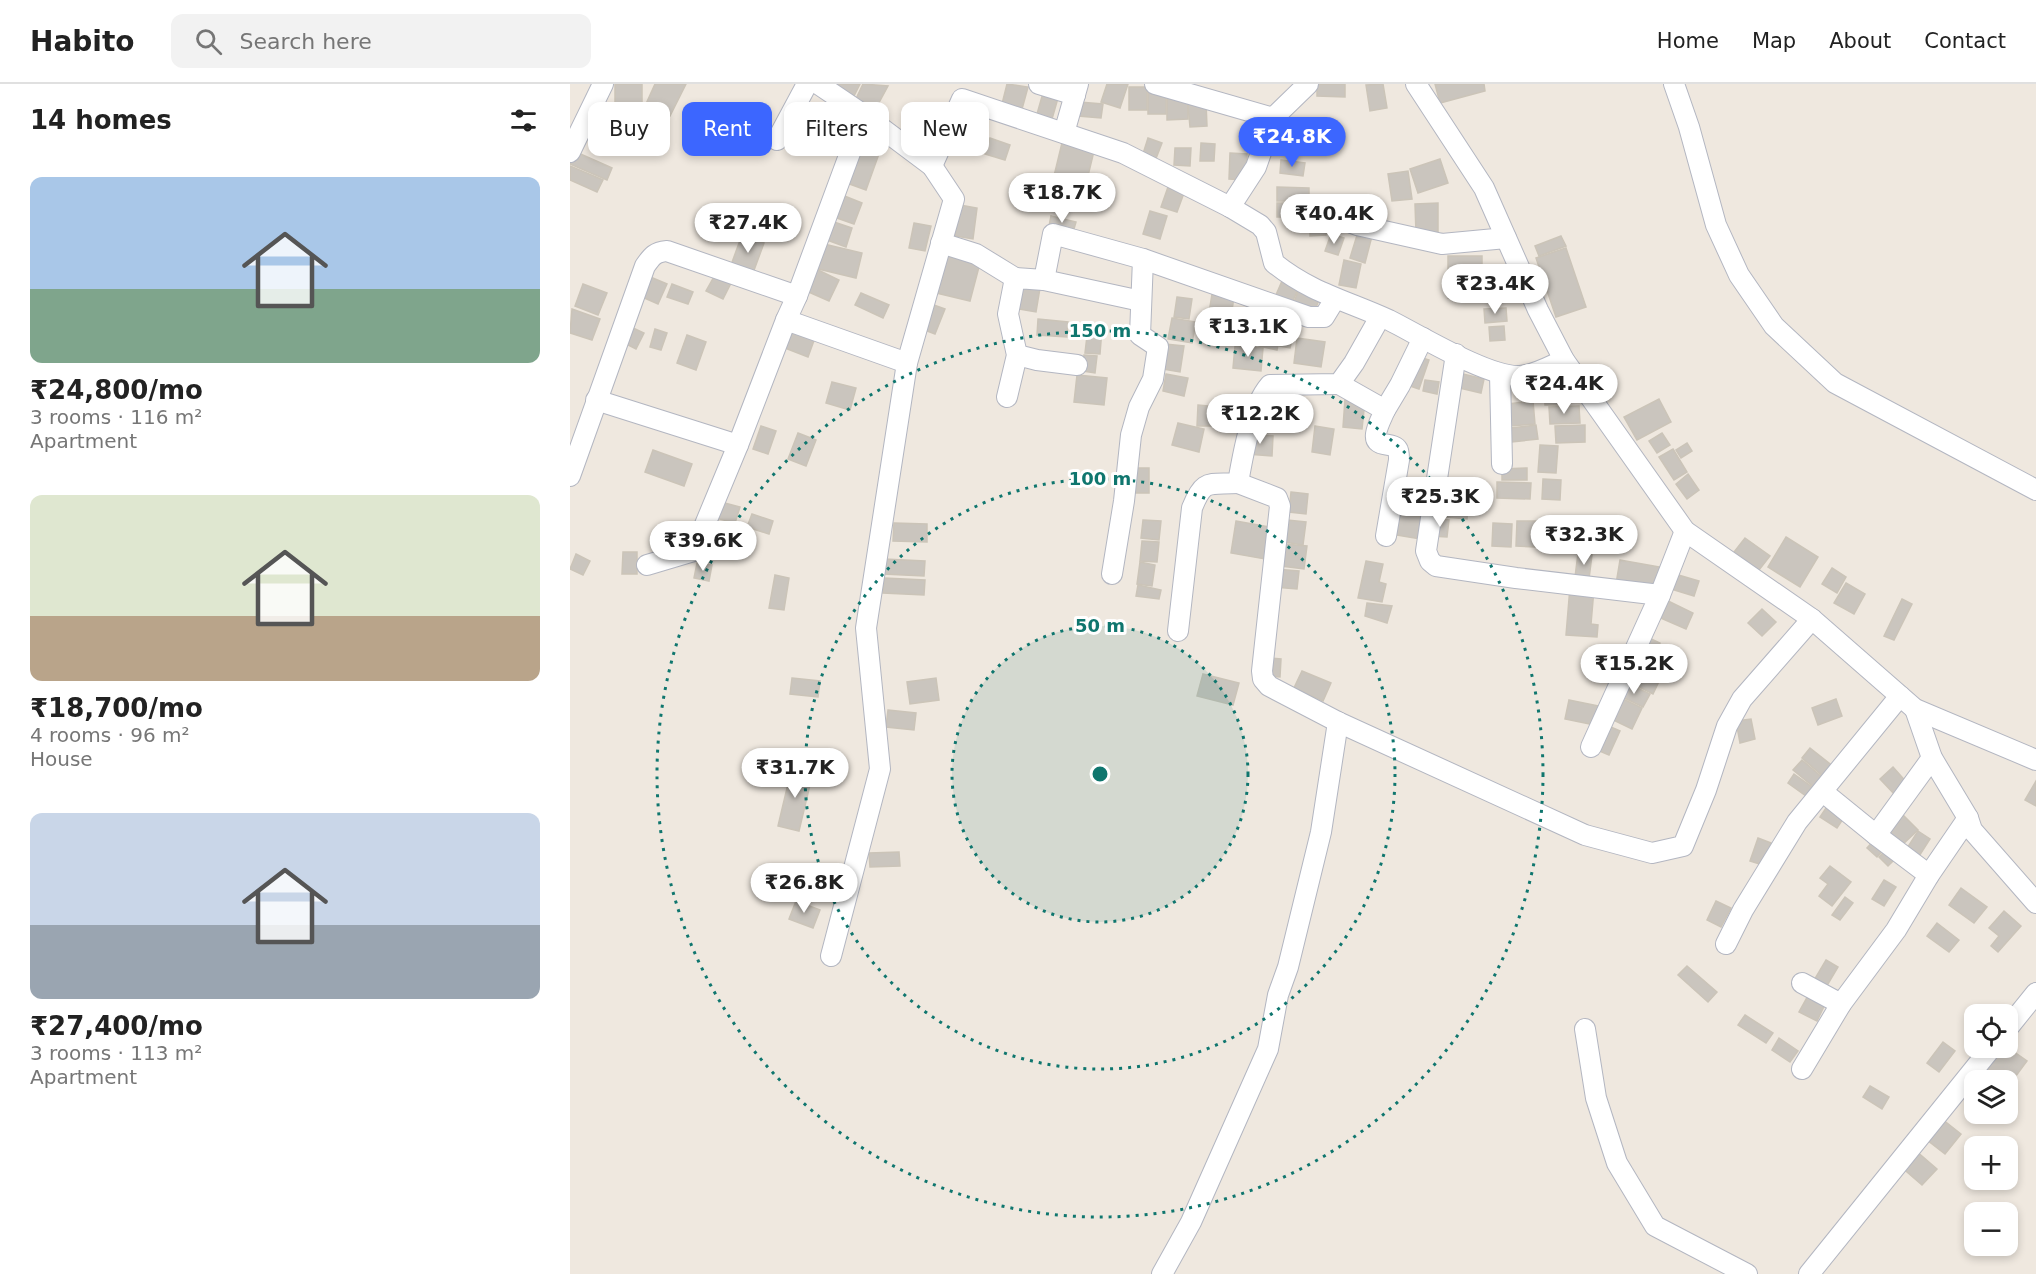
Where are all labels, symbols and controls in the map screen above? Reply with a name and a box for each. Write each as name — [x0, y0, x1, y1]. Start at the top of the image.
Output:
search box — [171, 14, 591, 68]
text: Habito — [30, 25, 135, 58]
icon: search — [192, 25, 225, 58]
text: Search here — [240, 29, 372, 54]
text: Home — [1657, 29, 1719, 53]
text: Map — [1752, 29, 1796, 53]
text: About — [1829, 29, 1891, 53]
text: Contact — [1924, 29, 2006, 53]
chip: Buy — [588, 102, 670, 156]
chip: Rent — [682, 102, 772, 156]
chip: Filters — [784, 102, 889, 156]
chip: New — [901, 102, 989, 156]
icon: filters — [507, 104, 540, 137]
text: 14 homes — [30, 105, 172, 135]
pin: ₹24.8K — [1243, 117, 1341, 168]
text: ₹24.8K — [1253, 124, 1331, 148]
pin: ₹18.7K — [1013, 173, 1111, 224]
text: ₹18.7K — [1023, 180, 1101, 204]
pin: ₹40.4K — [1285, 194, 1383, 245]
text: ₹40.4K — [1295, 201, 1373, 225]
pin: ₹27.4K — [699, 203, 797, 254]
text: ₹27.4K — [709, 210, 787, 234]
icon: home — [231, 216, 339, 324]
pin: ₹23.4K — [1446, 264, 1544, 315]
text: ₹23.4K — [1456, 271, 1534, 295]
pin: ₹13.1K — [1199, 307, 1297, 358]
text: ₹13.1K — [1209, 314, 1287, 338]
text: 150 m — [1069, 320, 1131, 341]
pin: ₹24.4K — [1515, 364, 1613, 415]
text: ₹24.4K — [1525, 371, 1603, 395]
text: ₹24,800/mo — [30, 375, 203, 405]
pin: ₹12.2K — [1211, 394, 1309, 445]
text: ₹12.2K — [1221, 401, 1299, 425]
text: 3 rooms · 116 m² — [30, 405, 202, 429]
text: Apartment — [30, 429, 137, 453]
text: 100 m — [1069, 468, 1131, 489]
pin: ₹25.3K — [1391, 477, 1489, 528]
text: ₹25.3K — [1401, 484, 1479, 508]
pin: ₹32.3K — [1535, 515, 1633, 566]
pin: ₹39.6K — [654, 521, 752, 572]
text: ₹32.3K — [1545, 522, 1623, 546]
text: ₹39.6K — [664, 528, 742, 552]
icon: home — [231, 534, 339, 642]
text: 50 m — [1075, 615, 1125, 636]
pin: ₹15.2K — [1585, 644, 1683, 695]
text: ₹15.2K — [1595, 651, 1673, 675]
text: ₹18,700/mo — [30, 693, 203, 723]
text: 4 rooms · 96 m² — [30, 723, 190, 747]
text: House — [30, 747, 93, 771]
pin: ₹31.7K — [746, 748, 844, 799]
text: ₹31.7K — [756, 755, 834, 779]
centre of rings — [1090, 764, 1110, 784]
icon: home — [231, 852, 339, 960]
pin: ₹26.8K — [755, 863, 853, 914]
text: ₹26.8K — [765, 870, 843, 894]
map controls — [1964, 1004, 2018, 1256]
button: locate — [1964, 1004, 2018, 1058]
text: ₹27,400/mo — [30, 1011, 203, 1041]
text: 3 rooms · 113 m² — [30, 1041, 202, 1065]
text: Apartment — [30, 1065, 137, 1089]
button: layers — [1964, 1070, 2018, 1124]
button: + — [1964, 1136, 2018, 1190]
button: − — [1964, 1202, 2018, 1256]

